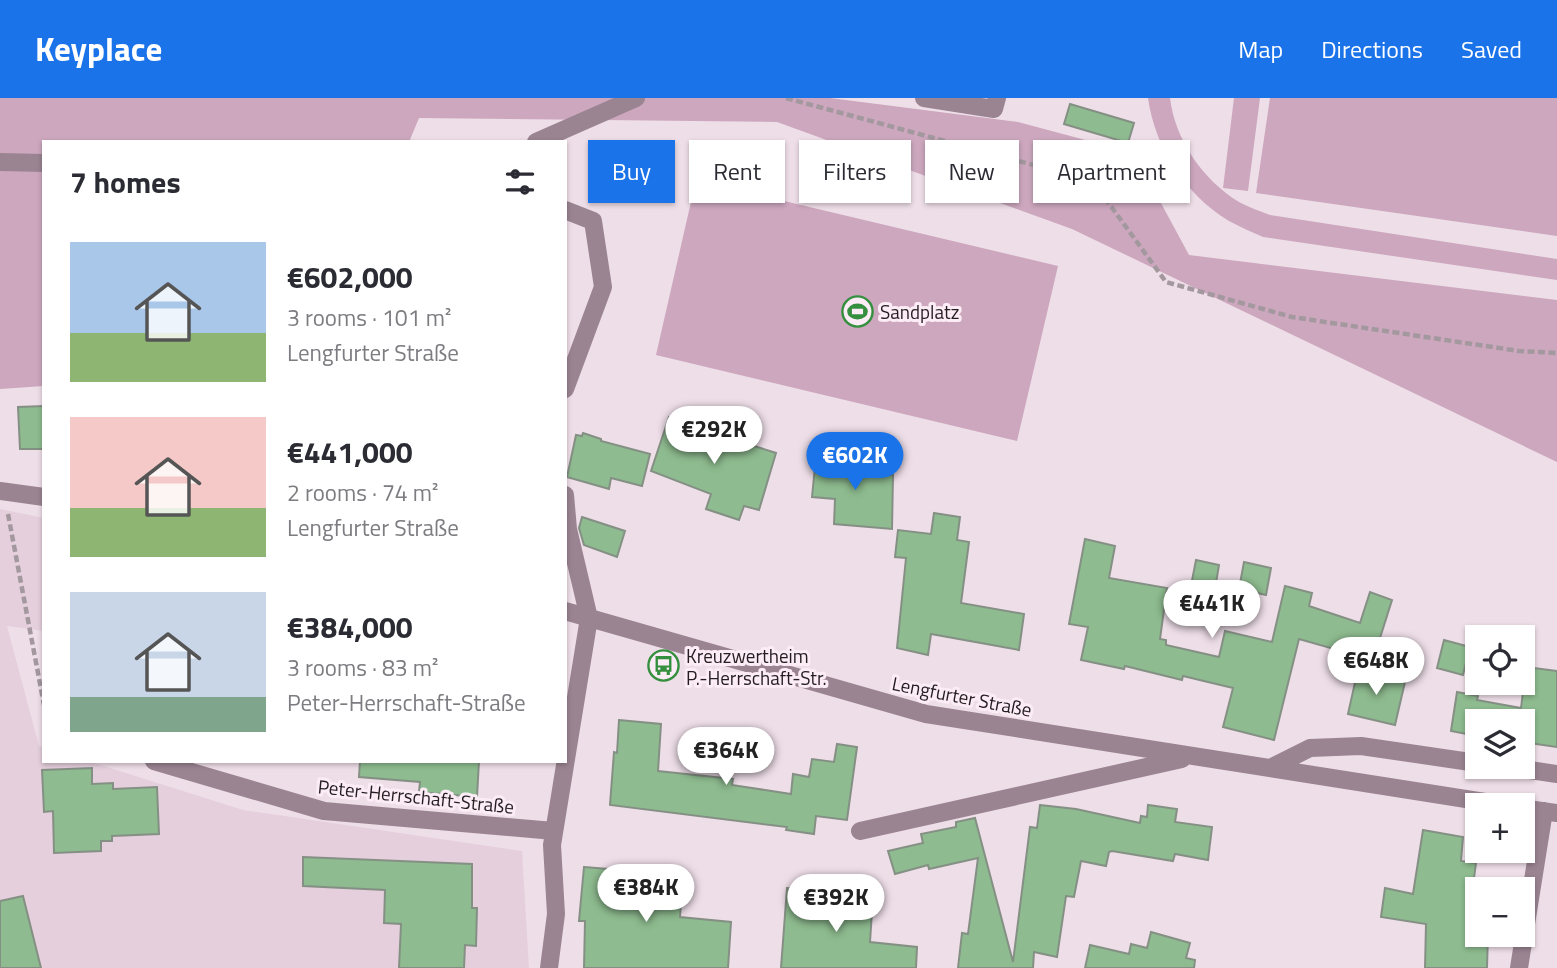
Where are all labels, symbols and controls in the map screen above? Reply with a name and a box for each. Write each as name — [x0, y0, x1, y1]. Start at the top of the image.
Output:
text: Keyplace — [35, 24, 162, 74]
text: Map — [1238, 31, 1283, 67]
text: Directions — [1321, 31, 1423, 67]
text: Saved — [1461, 31, 1522, 67]
chip: Buy — [588, 140, 675, 203]
chip: Rent — [689, 140, 785, 203]
chip: Filters — [799, 140, 911, 203]
chip: New — [925, 140, 1019, 203]
chip: Apartment — [1033, 140, 1190, 203]
text: 7 homes — [70, 159, 181, 205]
icon: filters — [501, 163, 539, 201]
text: €602,000 — [287, 254, 413, 300]
icon: home — [126, 270, 210, 354]
sports icon: Sandplatz — [840, 294, 874, 328]
place label: Sandplatz — [880, 297, 959, 326]
text: 3 rooms · 101 m² — [287, 300, 451, 335]
text: Lengfurter Straße — [287, 335, 459, 370]
pin: €292K — [665, 406, 763, 466]
text: €292K — [681, 411, 747, 446]
text: €441,000 — [287, 429, 413, 475]
pin: €602K — [806, 432, 904, 492]
text: €602K — [822, 437, 888, 472]
icon: home — [126, 445, 210, 529]
text: 2 rooms · 74 m² — [287, 475, 438, 510]
text: Lengfurter Straße — [287, 510, 459, 545]
pin: €441K — [1163, 580, 1261, 640]
text: €441K — [1179, 585, 1245, 620]
text: €384,000 — [287, 604, 413, 650]
icon: home — [126, 620, 210, 704]
map controls — [1465, 625, 1535, 947]
button: locate — [1465, 625, 1535, 695]
pin: €648K — [1327, 638, 1425, 697]
place label: Kreuzwertheim P.-Herrschaft-Str. — [686, 641, 827, 692]
text: €648K — [1343, 642, 1409, 677]
bus stop icon: Kreuzwertheim P.-Herrschaft-Str. — [646, 649, 680, 683]
text: 3 rooms · 83 m² — [287, 650, 438, 685]
street label: Lengfurter Straße — [890, 668, 1034, 724]
text: Peter-Herrschaft-Straße — [287, 685, 526, 720]
button: layers — [1465, 709, 1535, 779]
pin: €364K — [677, 728, 775, 787]
text: €364K — [693, 732, 759, 767]
street label: Peter-Herrschaft-Straße — [316, 771, 516, 821]
button: + — [1465, 793, 1535, 863]
pin: €384K — [597, 864, 695, 924]
text: €384K — [613, 869, 679, 904]
pin: €392K — [787, 874, 885, 934]
button: − — [1465, 877, 1535, 947]
text: €392K — [803, 879, 869, 914]

